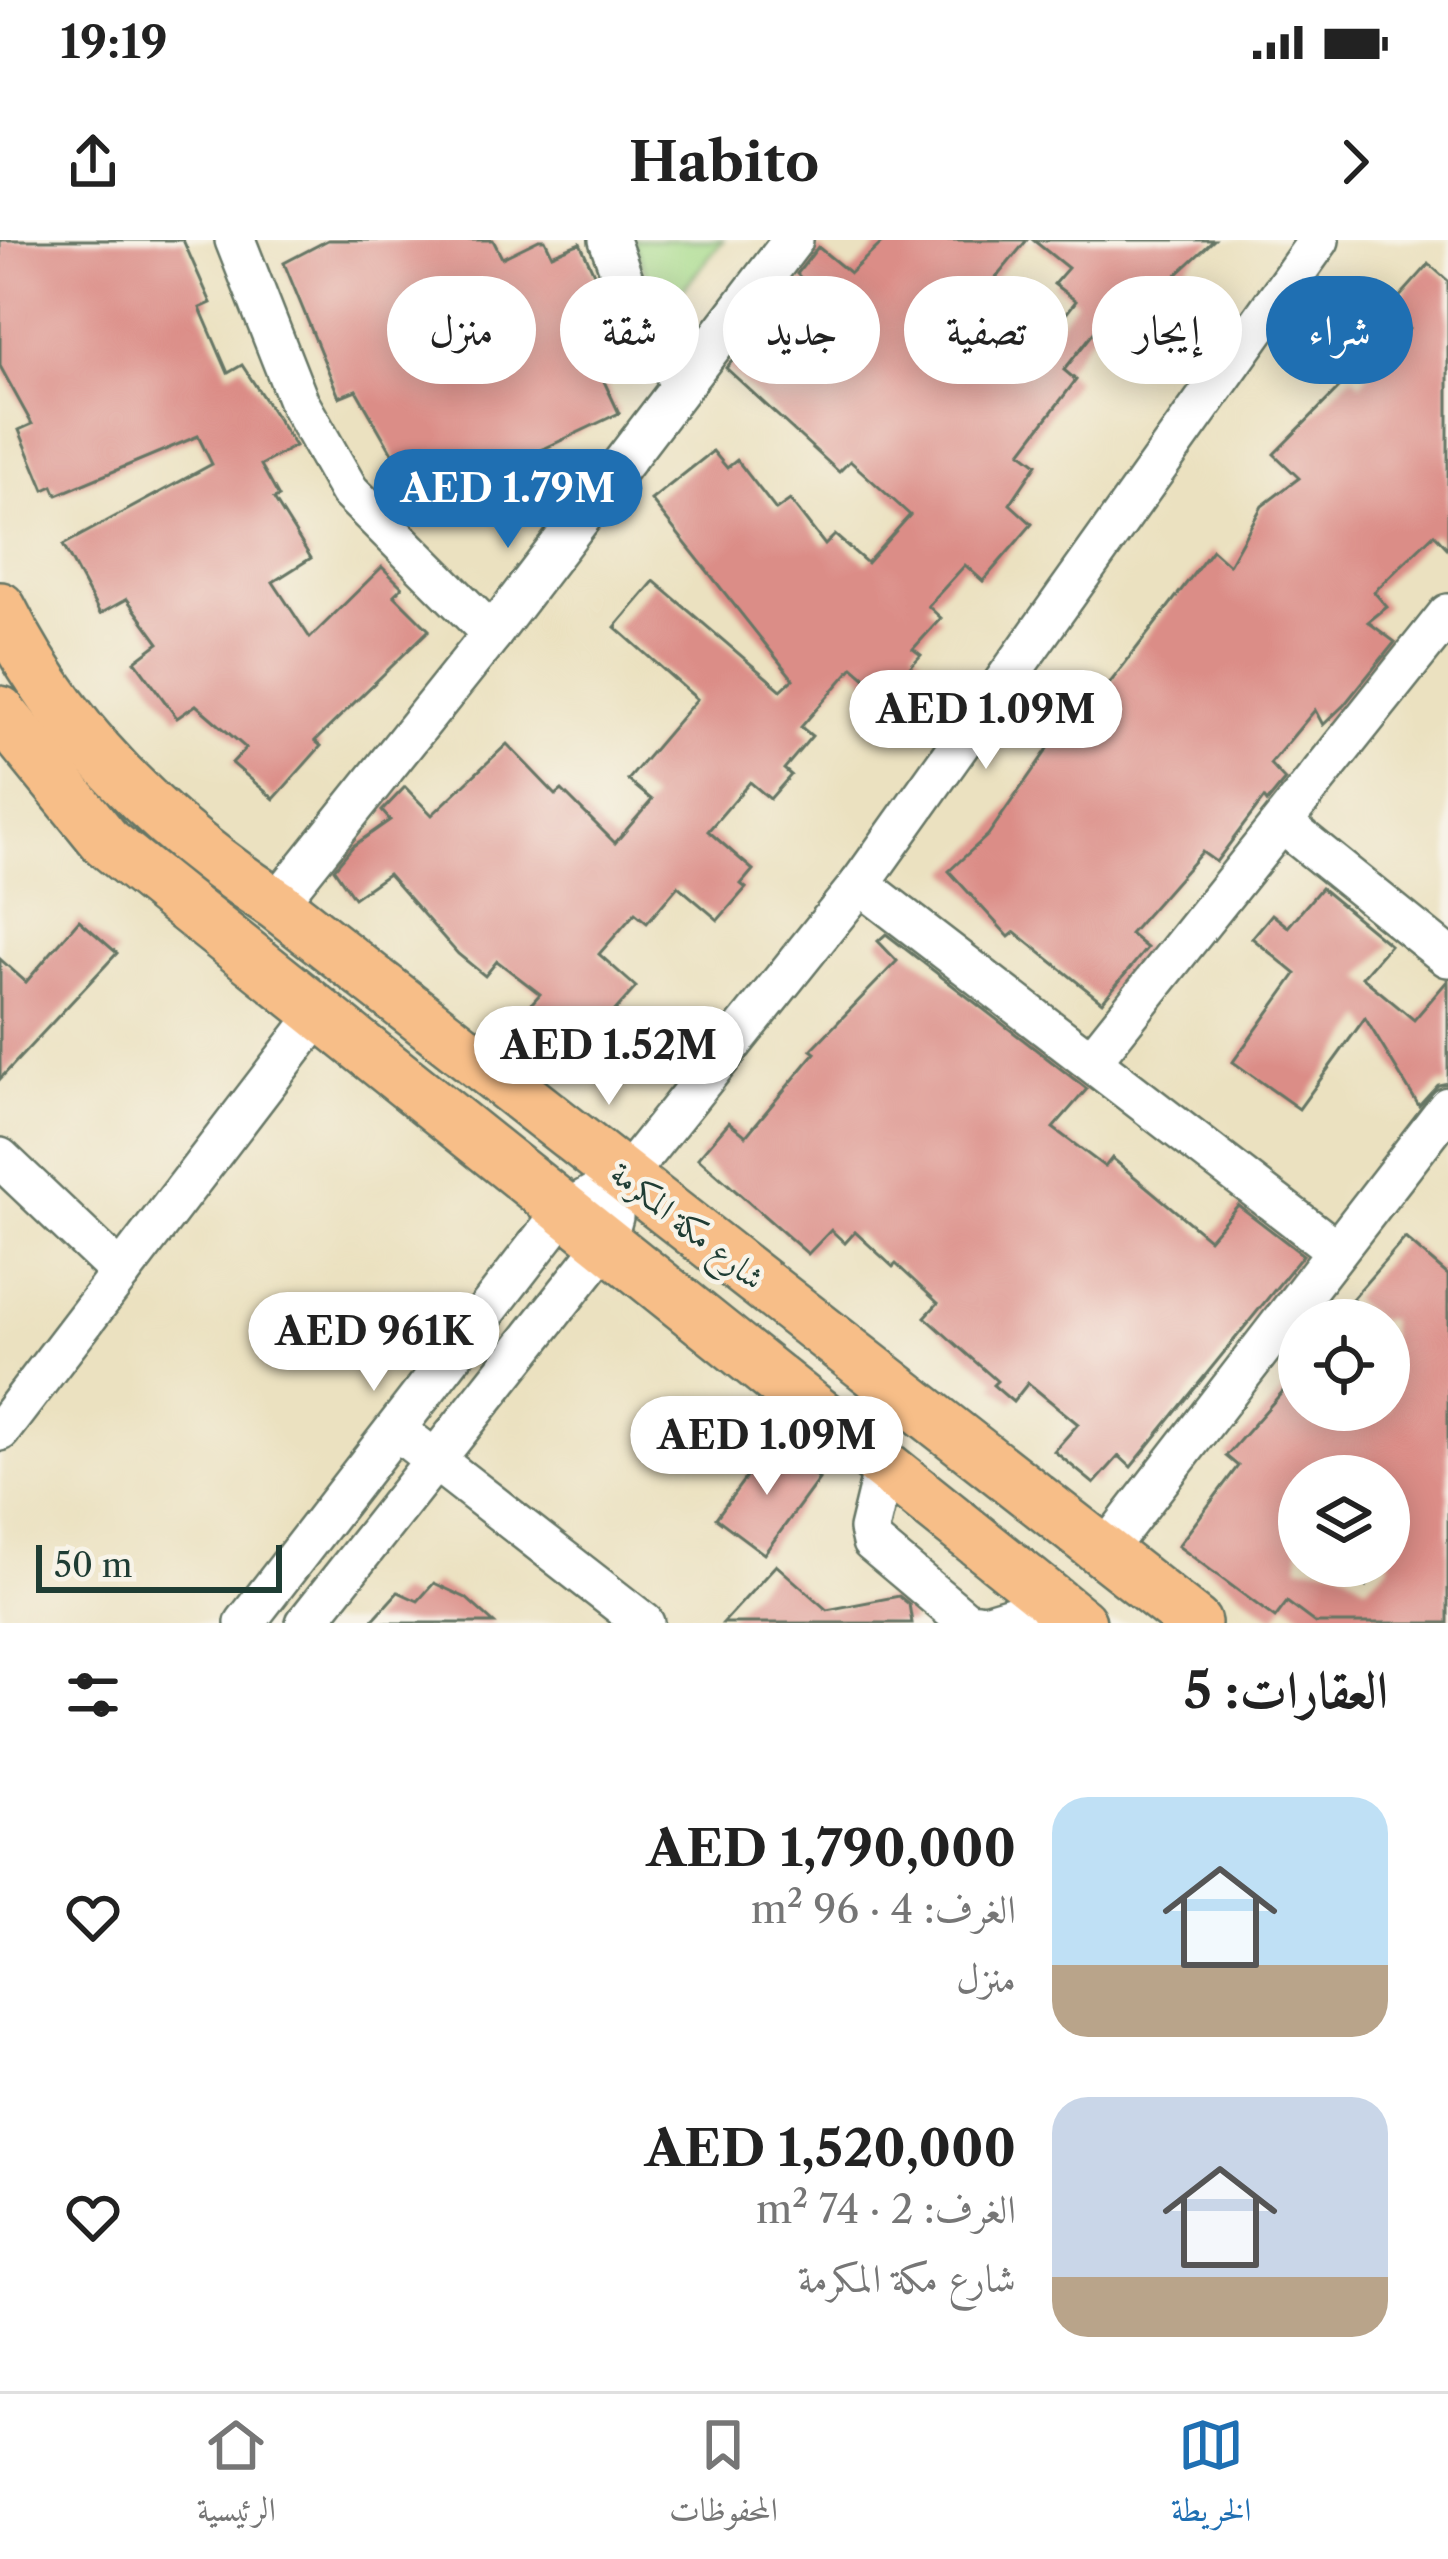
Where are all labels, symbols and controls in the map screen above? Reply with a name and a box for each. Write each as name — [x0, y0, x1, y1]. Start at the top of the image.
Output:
text: 19:19 — [60, 14, 168, 70]
icon: share — [60, 129, 126, 195]
text: Habito — [629, 129, 819, 195]
icon: forward — [1322, 129, 1388, 195]
chip: منزل — [387, 276, 536, 384]
chip: شقة — [560, 276, 699, 384]
chip: جديد — [723, 276, 880, 384]
chip: تصفية — [904, 276, 1068, 384]
chip: إيجار — [1092, 276, 1242, 384]
chip: شراء — [1266, 276, 1413, 384]
pin: AED 1.79M — [371, 449, 645, 551]
text: AED 1.79M — [401, 464, 615, 512]
pin: AED 1.09M — [849, 670, 1123, 772]
text: AED 1.09M — [876, 685, 1096, 733]
pin: AED 1.52M — [472, 1006, 746, 1108]
text: AED 1.52M — [501, 1021, 717, 1069]
street label: شارع مكة المكرمة — [597, 1152, 773, 1305]
pin: AED 961K — [250, 1292, 498, 1394]
map controls — [1278, 1299, 1410, 1587]
button: locate — [1278, 1299, 1410, 1431]
text: AED 961K — [275, 1307, 473, 1355]
pin: AED 1.09M — [630, 1396, 904, 1498]
text: AED 1.09M — [657, 1411, 877, 1459]
button: layers — [1278, 1455, 1410, 1587]
scale bar — [36, 1539, 282, 1592]
text: 50 m — [54, 1545, 132, 1586]
text: العقارات: 5 — [1184, 1659, 1388, 1721]
icon: filters — [60, 1662, 126, 1728]
text: AED 1,790,000 — [647, 1817, 1016, 1879]
icon: home — [1148, 1845, 1292, 1989]
icon: heart — [60, 1884, 126, 1950]
text: الغرف: 4 · 96 m² — [751, 1885, 1016, 1933]
text: منزل — [956, 1954, 1016, 2002]
text: AED 1,520,000 — [645, 2117, 1016, 2179]
icon: home — [1148, 2145, 1292, 2289]
icon: heart — [60, 2184, 126, 2250]
text: الغرف: 2 · 74 m² — [756, 2185, 1016, 2233]
text: شارع مكة المكرمة — [798, 2254, 1016, 2302]
tab: الرئيسية — [197, 2412, 276, 2542]
tab: المحفوظات — [669, 2412, 778, 2542]
tab: الخريطة — [1171, 2412, 1251, 2542]

